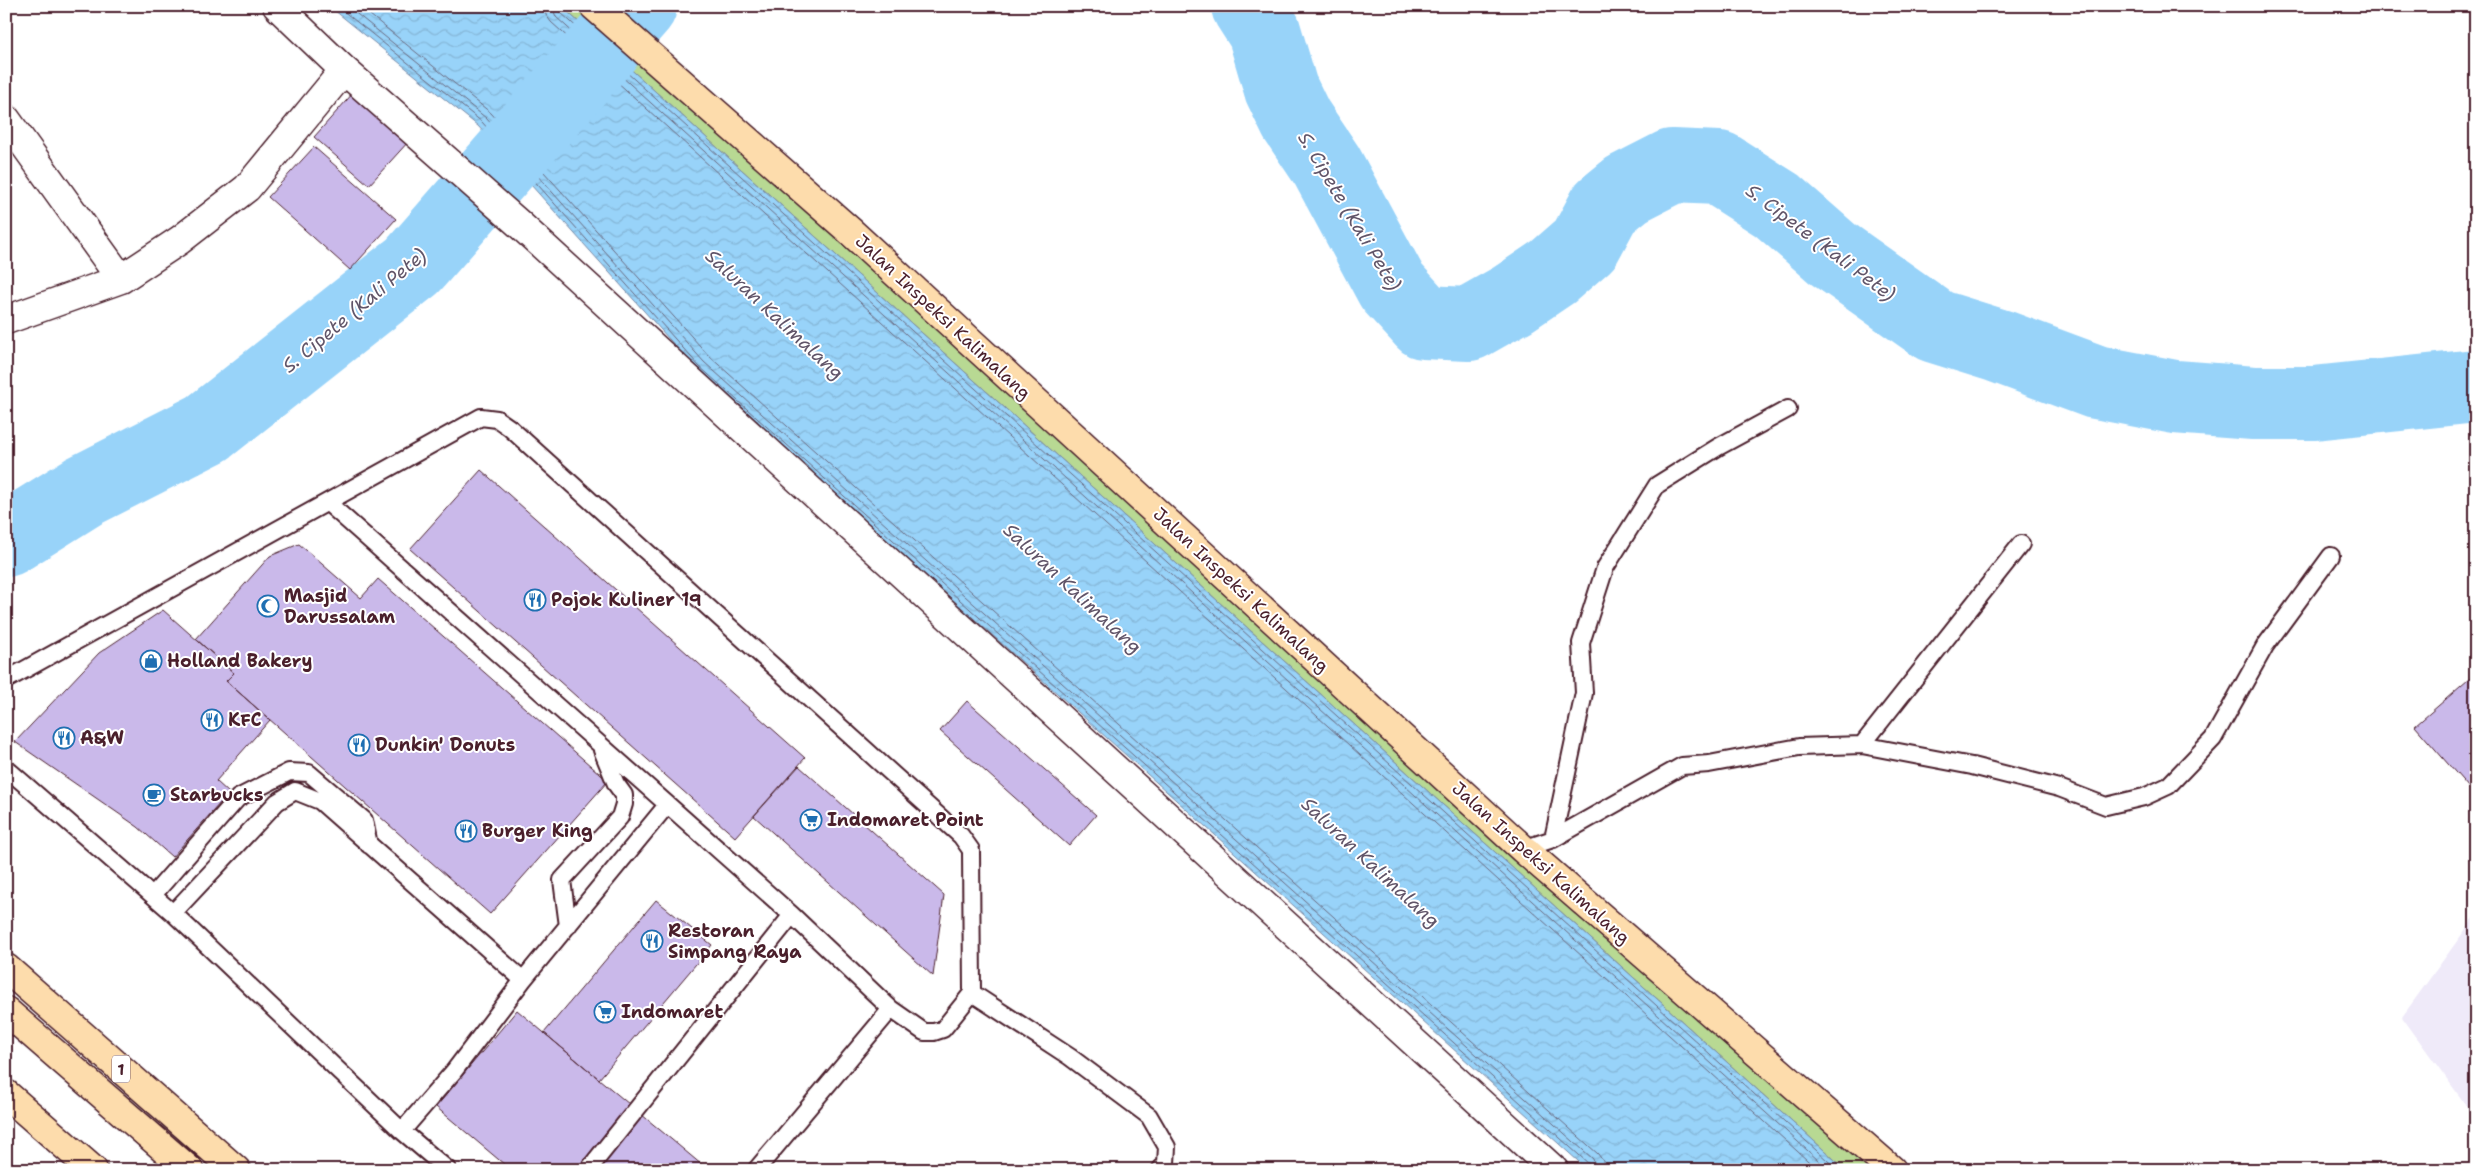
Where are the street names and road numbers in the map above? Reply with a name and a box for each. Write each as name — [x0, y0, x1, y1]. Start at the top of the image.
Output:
street label: Jalan Inspeksi Kalimalang — [850, 229, 1036, 405]
street label: Jalan Inspeksi Kalimalang — [1148, 502, 1334, 678]
street label: Jalan Inspeksi Kalimalang — [1447, 776, 1635, 950]
road number: 1 — [112, 1056, 130, 1082]

